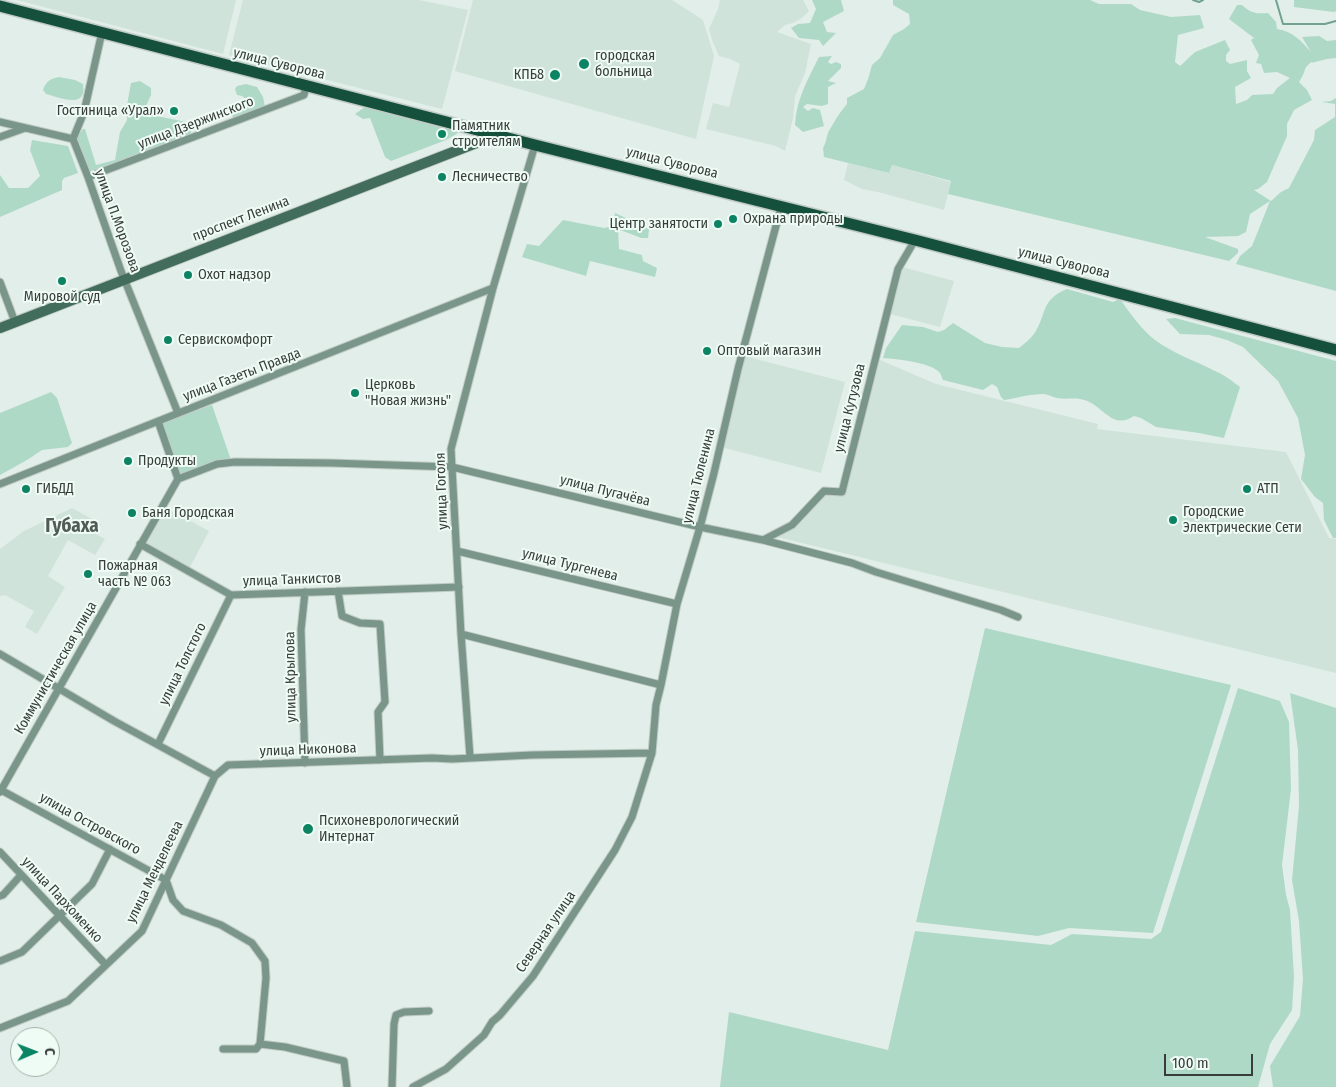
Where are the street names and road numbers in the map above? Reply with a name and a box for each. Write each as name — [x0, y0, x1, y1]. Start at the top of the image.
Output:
street label: улица Суворова — [231, 44, 327, 84]
street label: улица Дзержинского — [136, 93, 256, 153]
street label: улица Суворова — [624, 143, 720, 183]
street label: улица П.Морозова — [90, 167, 144, 275]
street label: проспект Ленина — [190, 193, 292, 245]
street label: улица Суворова — [1016, 243, 1112, 283]
street label: улица Газеты Правда — [181, 345, 303, 405]
street label: улица Кутузова — [831, 362, 869, 454]
street label: улица Тюленина — [679, 427, 719, 525]
street label: улица Гоголя — [432, 452, 452, 530]
street label: улица Пугачёва — [558, 472, 652, 510]
street label: улица Тургенева — [520, 545, 620, 585]
street label: улица Танкистов — [243, 570, 341, 590]
street label: Коммунистическая улица — [11, 599, 101, 737]
street label: улица Толстого — [156, 620, 210, 708]
street label: улица Крылова — [282, 631, 300, 723]
street label: улица Никонова — [259, 740, 357, 760]
street label: улица Островского — [37, 789, 143, 859]
street label: улица Менделеева — [123, 818, 187, 926]
street label: улица Пархоменко — [18, 854, 106, 946]
street label: Северная улица — [513, 888, 579, 976]

